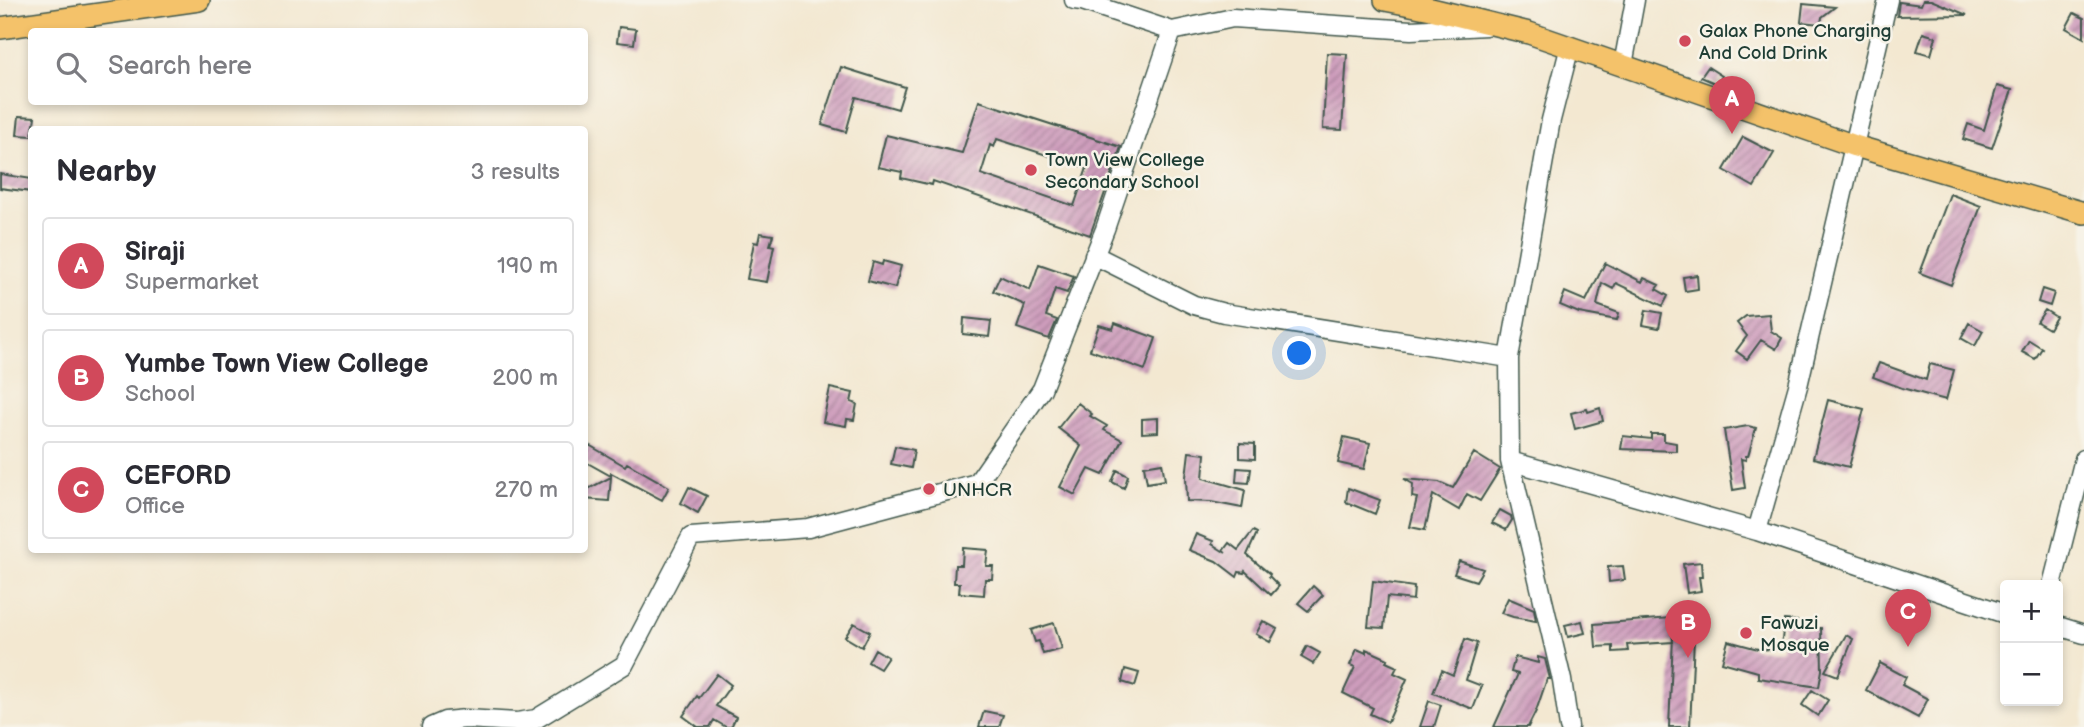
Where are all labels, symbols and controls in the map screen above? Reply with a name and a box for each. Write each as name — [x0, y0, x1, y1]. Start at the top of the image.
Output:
place label: Galax Phone Charging And Cold Drink — [1699, 20, 1892, 65]
search box — [28, 28, 588, 105]
marker: Galax Phone Charging And Cold Drink — [1677, 33, 1693, 49]
icon: search — [52, 48, 90, 86]
text: Search here — [108, 51, 252, 82]
pin: A — [1709, 76, 1755, 134]
place label: Town View College Secondary School — [1045, 149, 1205, 194]
text: Nearby — [56, 154, 156, 190]
text: 3 results — [471, 158, 560, 186]
marker: Town View College Secondary School — [1023, 162, 1039, 178]
text: Siraji — [125, 237, 185, 268]
text: A — [74, 252, 88, 280]
text: 190 m — [497, 252, 558, 280]
text: Supermarket — [125, 268, 259, 296]
your location — [1282, 336, 1316, 370]
text: Yumbe Town View College — [125, 349, 428, 380]
text: B — [73, 364, 89, 392]
text: 200 m — [492, 364, 558, 392]
text: School — [125, 380, 195, 408]
text: CEFORD — [125, 461, 231, 492]
text: C — [73, 476, 89, 504]
text: 270 m — [494, 476, 558, 504]
place label: UNHCR — [943, 479, 1012, 502]
marker: UNHCR — [921, 481, 937, 497]
text: Office — [125, 492, 185, 520]
map controls — [2000, 580, 2063, 706]
button: + — [2000, 580, 2063, 643]
pin: C — [1885, 589, 1931, 647]
pin: B — [1665, 600, 1711, 658]
place label: Fawuzi Mosque — [1760, 612, 1830, 657]
marker: Fawuzi Mosque — [1738, 625, 1754, 641]
button: − — [2000, 643, 2063, 706]

